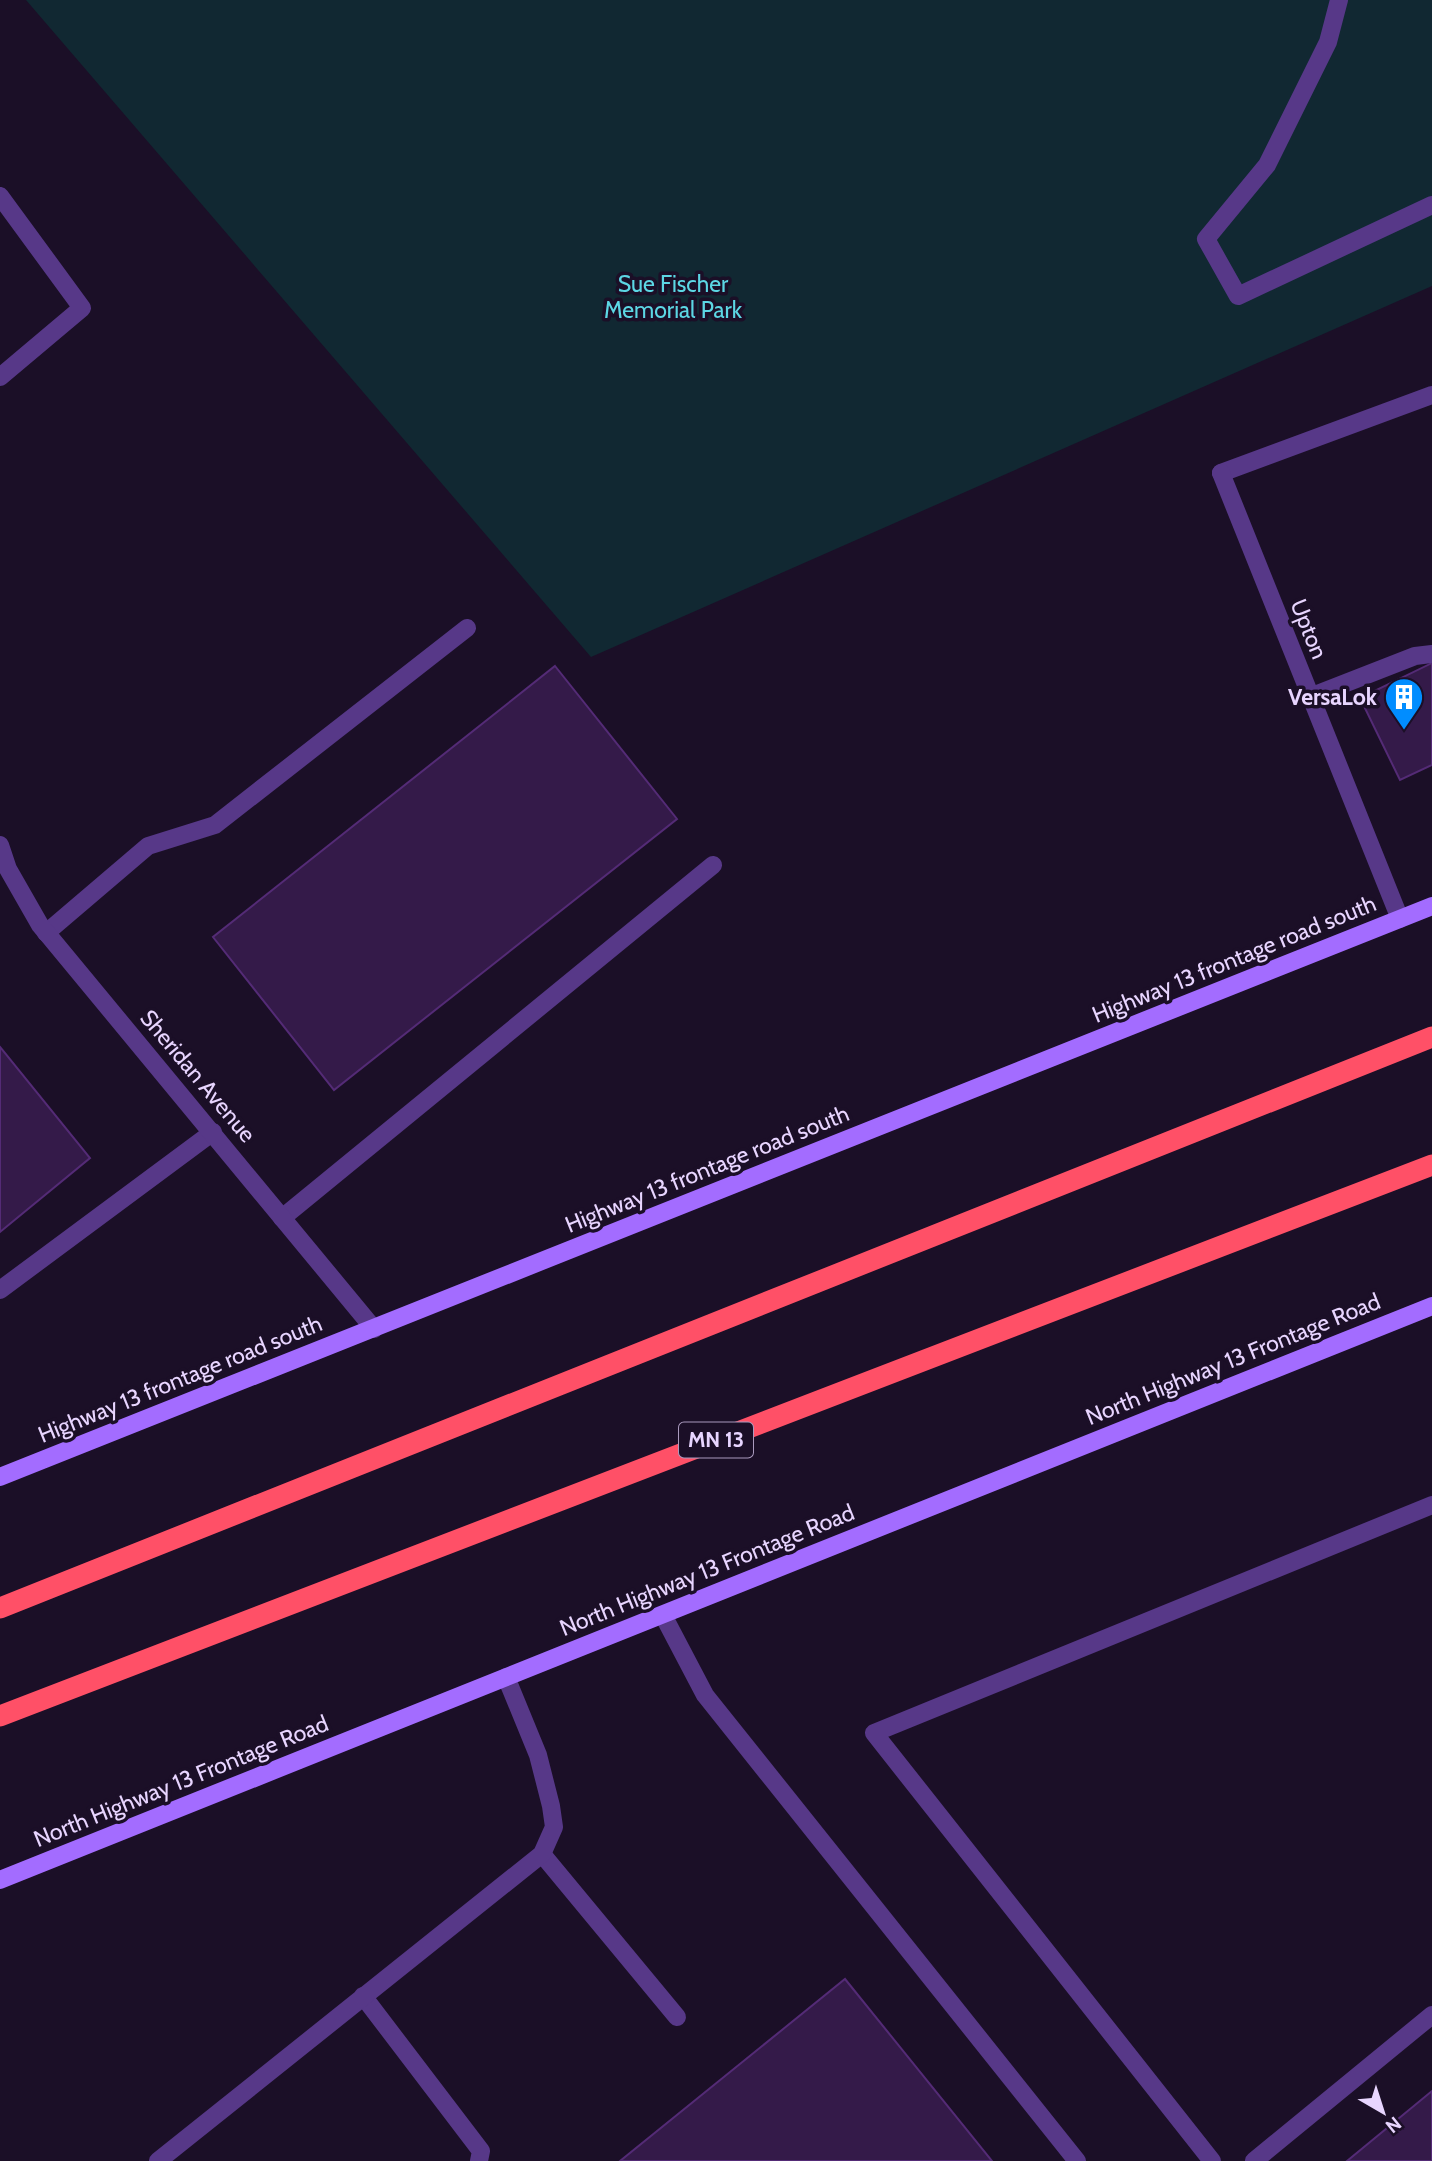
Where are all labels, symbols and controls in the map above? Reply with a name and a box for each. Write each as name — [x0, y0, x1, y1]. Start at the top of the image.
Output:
park label: Sue Fischer Memorial Park — [604, 270, 743, 324]
street label: Upton — [1284, 595, 1334, 663]
building icon: VersaLok — [1383, 676, 1425, 731]
place label: VersaLok — [1288, 683, 1378, 711]
street label: Highway 13 frontage road south — [1088, 889, 1380, 1029]
street label: Sheridan Avenue — [134, 1004, 262, 1148]
street label: Highway 13 frontage road south — [561, 1099, 853, 1239]
street label: North Highway 13 Frontage Road — [1082, 1287, 1384, 1431]
street label: Highway 13 frontage road south — [34, 1309, 326, 1449]
road number: MN 13 — [679, 1422, 753, 1458]
street label: North Highway 13 Frontage Road — [556, 1498, 858, 1642]
street label: North Highway 13 Frontage Road — [30, 1709, 332, 1853]
north arrow — [1348, 2077, 1418, 2147]
text: N — [1381, 2112, 1406, 2138]

